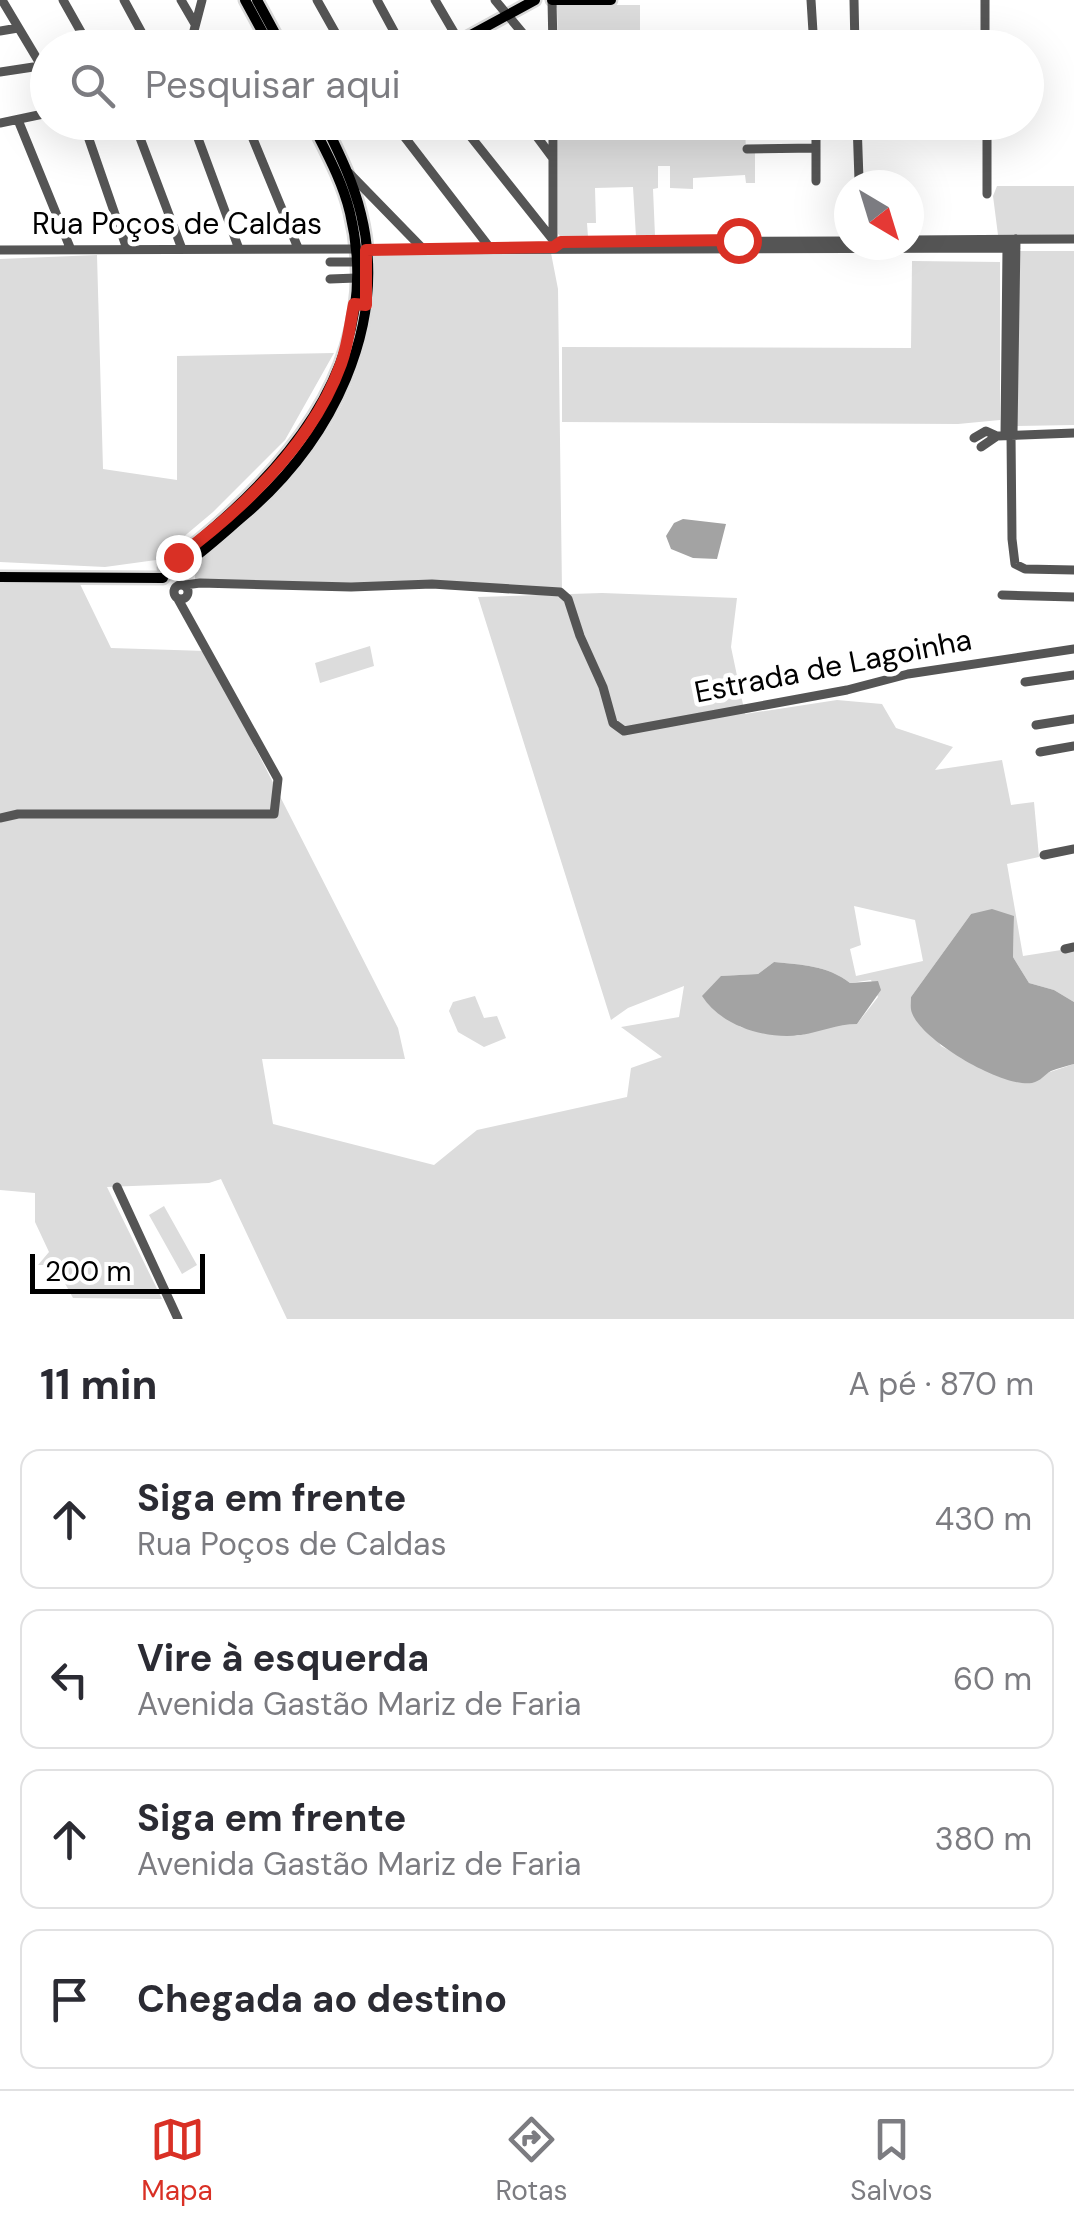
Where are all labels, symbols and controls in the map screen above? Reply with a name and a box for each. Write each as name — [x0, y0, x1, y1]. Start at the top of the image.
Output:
search box — [30, 30, 1044, 140]
icon: search — [65, 58, 120, 113]
text: Pesquisar aqui — [145, 60, 401, 110]
north arrow — [834, 170, 924, 260]
street label: Rua Poços de Caldas — [32, 204, 322, 243]
route start — [716, 218, 762, 264]
route end — [156, 535, 202, 581]
street label: Estrada de Lagoinha — [691, 620, 975, 712]
scale bar — [30, 1249, 205, 1294]
text: 200 m — [45, 1253, 132, 1290]
text: 11 min — [40, 1357, 157, 1412]
text: A pé · 870 m — [848, 1363, 1034, 1405]
text: Siga em frente — [137, 1473, 406, 1523]
icon: ahead — [42, 1492, 97, 1547]
text: 430 m — [935, 1498, 1032, 1540]
text: Rua Poços de Caldas — [137, 1523, 447, 1565]
text: Vire à esquerda — [137, 1633, 429, 1683]
icon: left — [42, 1652, 97, 1707]
text: 60 m — [953, 1658, 1032, 1700]
text: Avenida Gastão Mariz de Faria — [137, 1683, 581, 1725]
text: Siga em frente — [137, 1793, 406, 1843]
icon: ahead — [42, 1812, 97, 1867]
text: 380 m — [935, 1818, 1032, 1860]
text: Avenida Gastão Mariz de Faria — [137, 1843, 581, 1885]
icon: arrive — [42, 1972, 97, 2027]
text: Chegada ao destino — [137, 1974, 507, 2024]
tab: Mapa — [141, 2112, 213, 2209]
tab: Rotas — [495, 2112, 568, 2209]
tab: Salvos — [850, 2112, 933, 2209]

